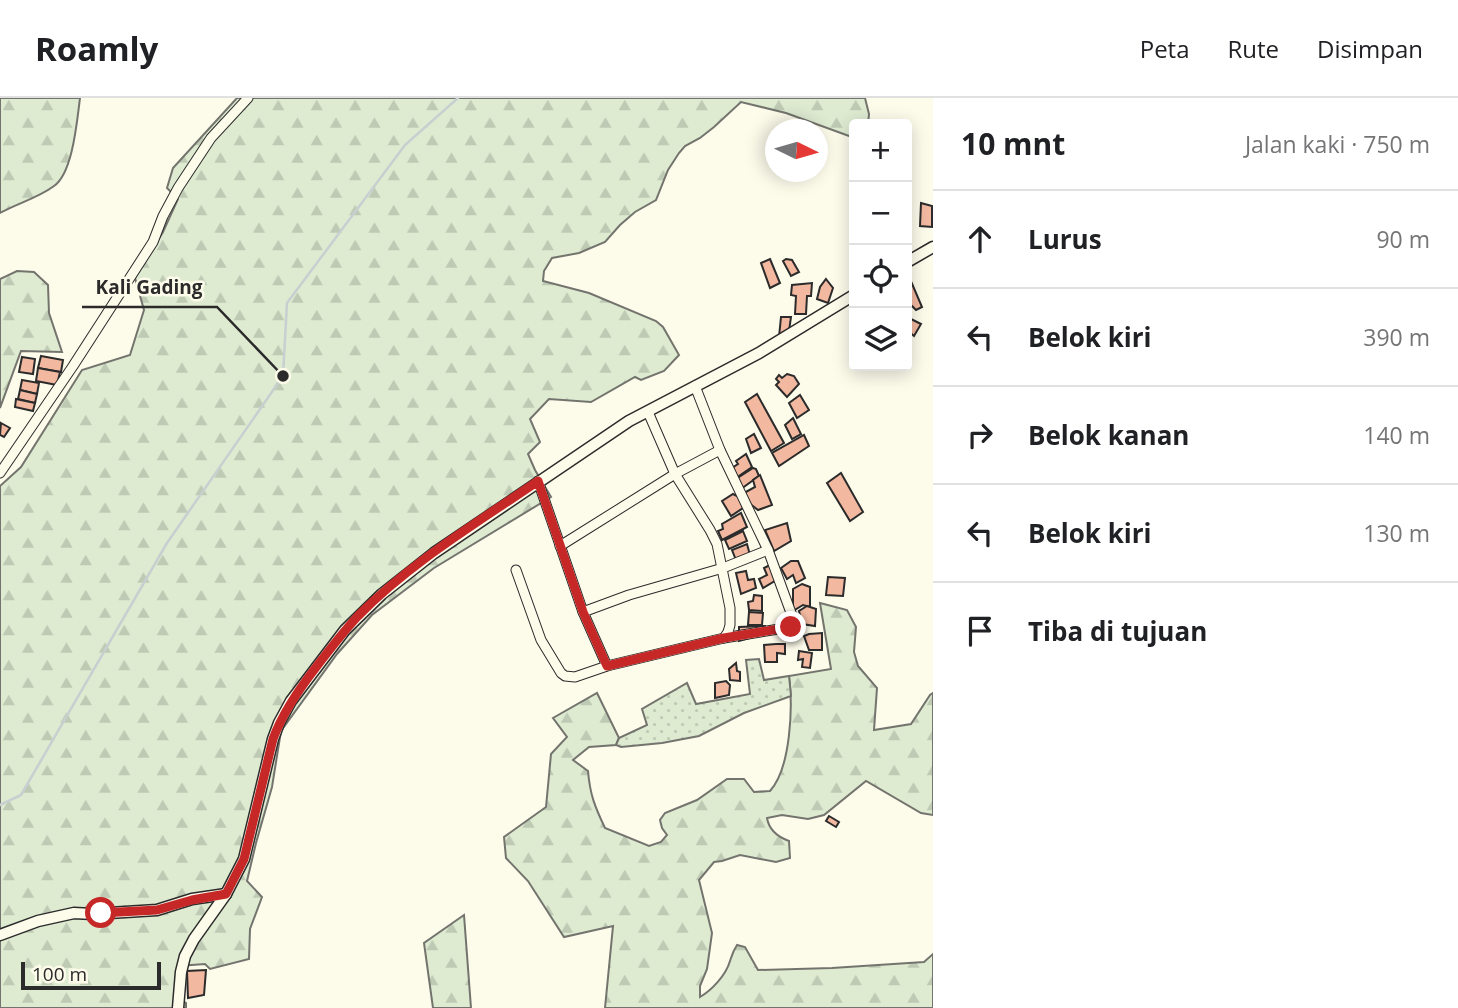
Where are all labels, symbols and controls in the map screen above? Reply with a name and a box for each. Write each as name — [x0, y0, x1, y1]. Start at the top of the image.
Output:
text: Roamly — [35, 26, 158, 71]
text: Peta — [1140, 32, 1190, 65]
text: Rute — [1228, 32, 1279, 65]
text: Disimpan — [1317, 32, 1423, 65]
north arrow — [765, 119, 828, 182]
map controls — [849, 119, 912, 371]
button: + — [849, 119, 912, 182]
text: 10 mnt — [961, 123, 1065, 164]
text: Jalan kaki · 750 m — [1245, 128, 1430, 160]
button: − — [849, 182, 912, 245]
icon: ahead — [961, 220, 999, 258]
text: Lurus — [1028, 221, 1102, 257]
text: 90 m — [1376, 223, 1430, 255]
button: locate — [849, 245, 912, 308]
callout: Kali Gading — [82, 267, 217, 307]
text: Kali Gading — [96, 274, 203, 300]
button: layers — [849, 308, 912, 371]
icon: left — [961, 318, 999, 356]
text: Belok kiri — [1028, 319, 1152, 355]
text: 390 m — [1363, 321, 1430, 353]
icon: right — [961, 416, 999, 454]
text: Belok kanan — [1028, 417, 1189, 453]
text: 140 m — [1363, 419, 1430, 451]
icon: left — [961, 514, 999, 552]
text: Belok kiri — [1028, 515, 1152, 551]
text: 130 m — [1363, 517, 1430, 549]
route end — [775, 611, 806, 642]
icon: arrive — [961, 612, 999, 650]
text: Tiba di tujuan — [1028, 613, 1207, 649]
route start — [85, 897, 116, 928]
scale bar — [21, 959, 161, 991]
text: 100 m — [32, 961, 87, 987]

